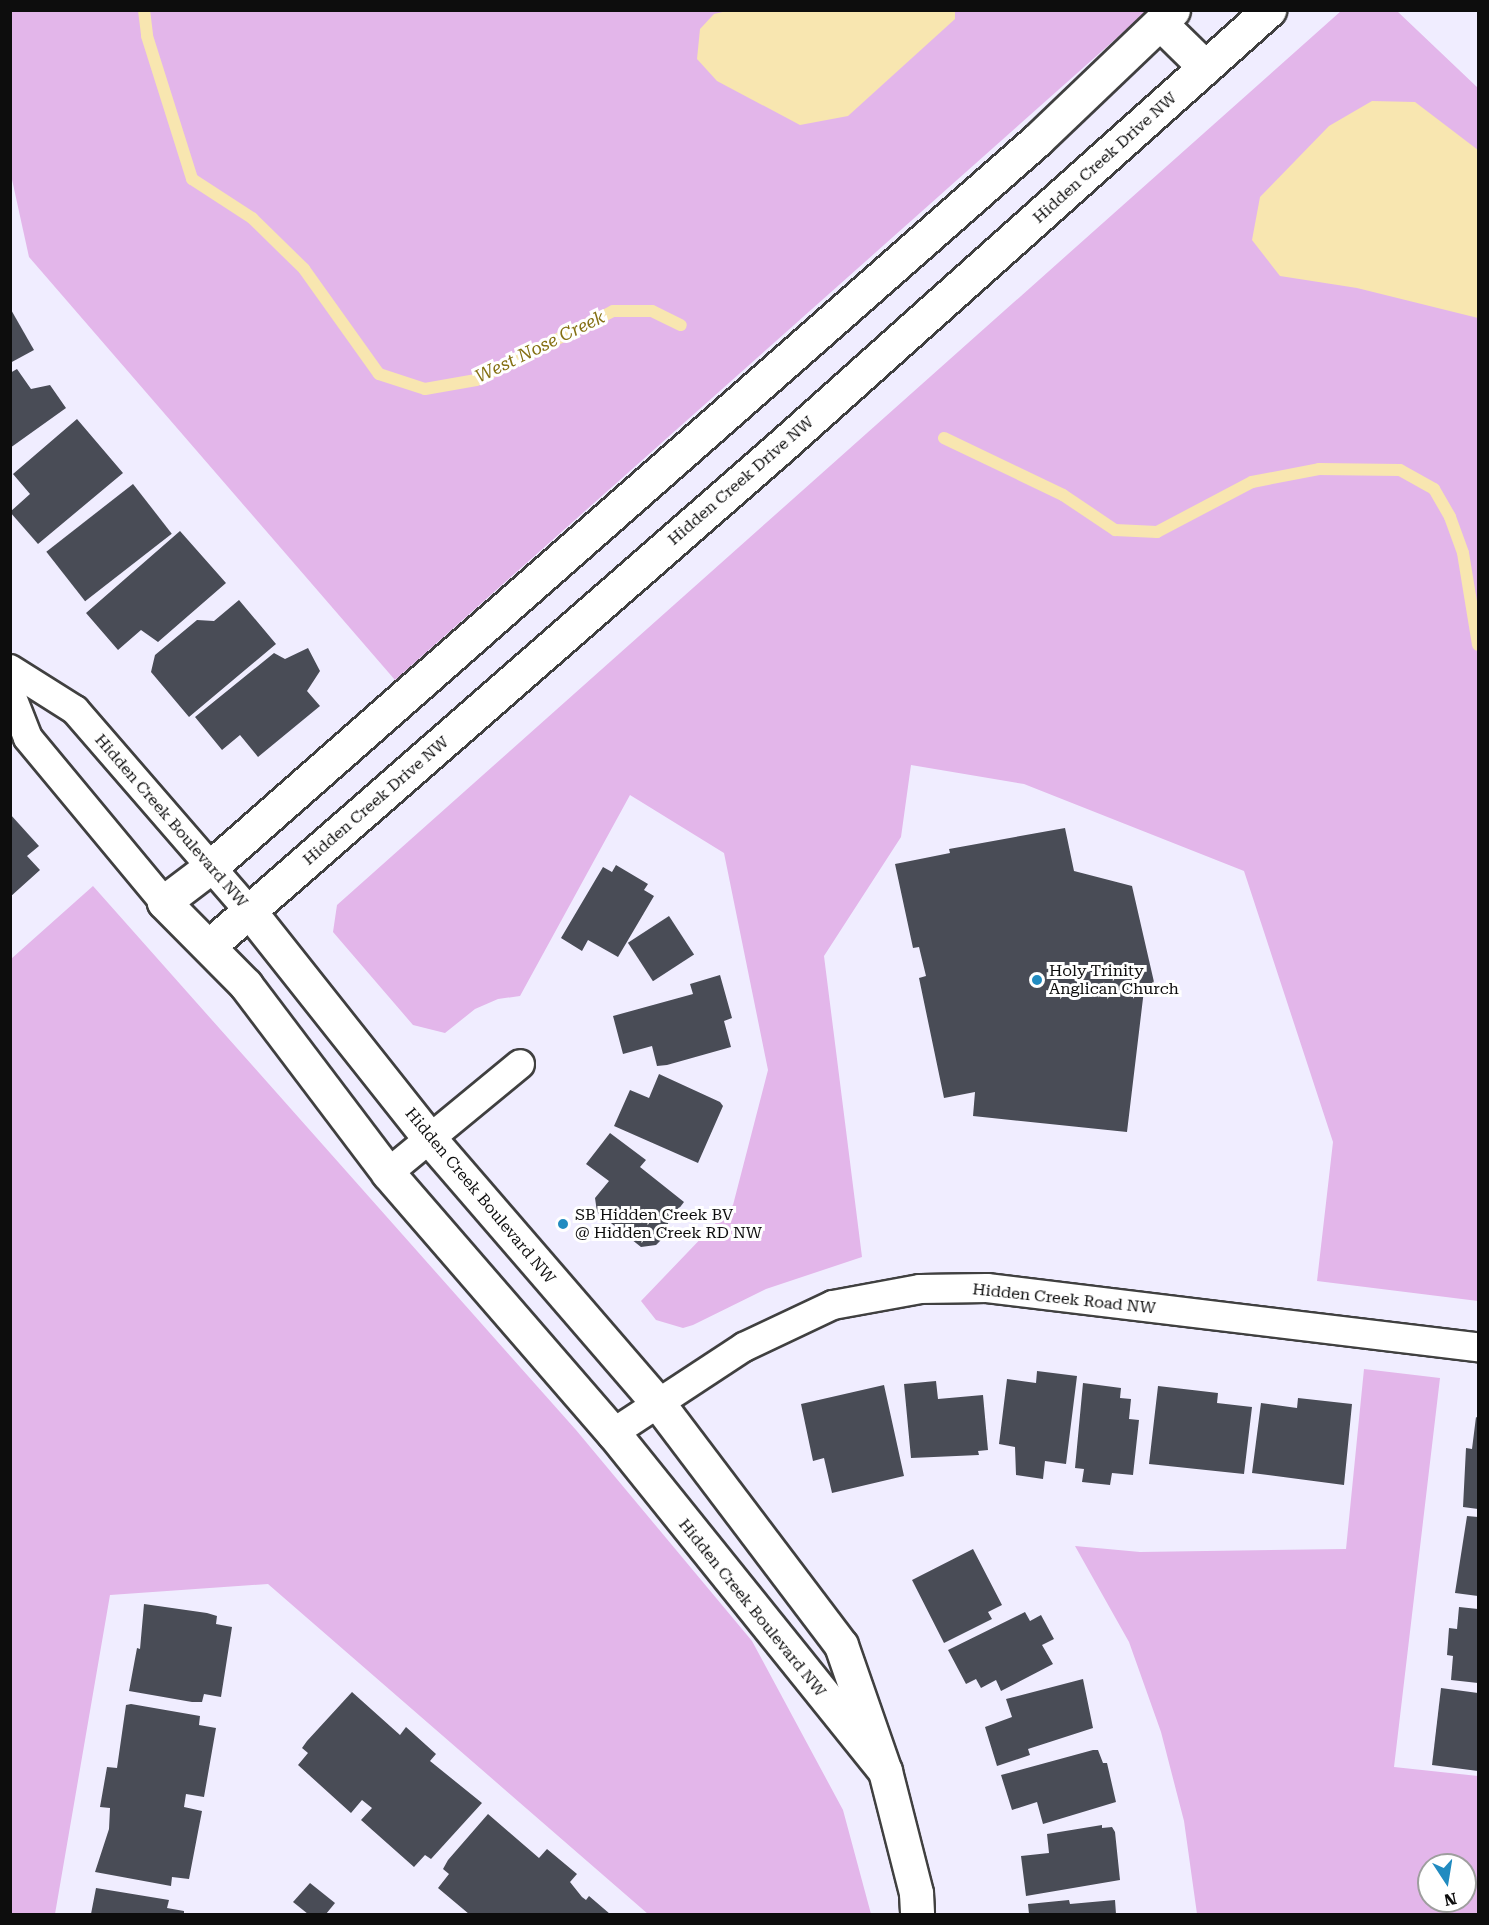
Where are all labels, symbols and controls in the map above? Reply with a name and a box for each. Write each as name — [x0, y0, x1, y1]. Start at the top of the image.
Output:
street label: Hidden Creek Drive NW — [1029, 88, 1181, 228]
water label: West Nose Creek — [472, 306, 608, 388]
street label: Hidden Creek Drive NW — [664, 413, 818, 549]
street label: Hidden Creek Boulevard NW — [91, 730, 251, 912]
street label: Hidden Creek Drive NW — [299, 733, 453, 869]
place label: Holy Trinity Anglican Church — [1049, 961, 1179, 999]
marker: Holy Trinity Anglican Church — [1030, 973, 1044, 987]
street label: Hidden Creek Boulevard NW — [401, 1104, 559, 1288]
place label: SB Hidden Creek BV @ Hidden Creek RD NW — [575, 1205, 762, 1243]
marker: SB Hidden Creek BV @ Hidden Creek RD NW — [556, 1217, 570, 1231]
street label: Hidden Creek Road NW — [971, 1280, 1157, 1318]
street label: Hidden Creek Boulevard NW — [674, 1515, 830, 1701]
north arrow — [1417, 1853, 1477, 1913]
text: N — [1442, 1889, 1458, 1910]

